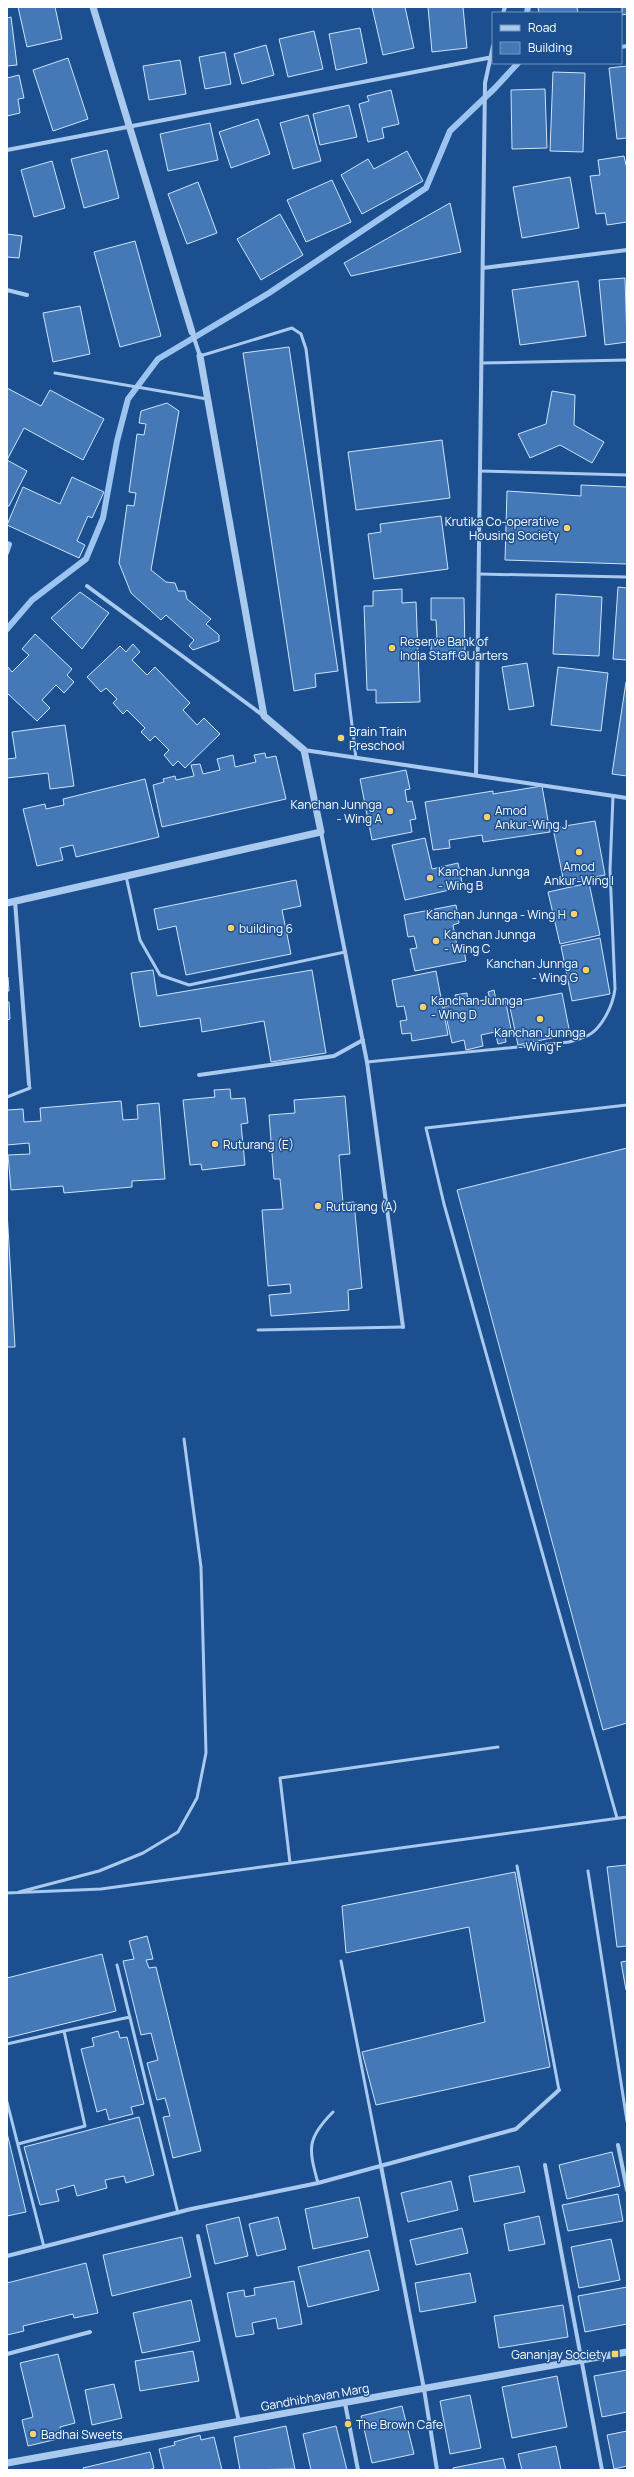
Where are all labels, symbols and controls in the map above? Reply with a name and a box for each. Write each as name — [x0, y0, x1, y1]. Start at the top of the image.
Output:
legend — [492, 12, 622, 64]
text: Road — [528, 19, 556, 36]
text: Building — [528, 39, 572, 56]
place label: Krutika Co-operative Housing Society — [445, 513, 560, 544]
marker: Krutika Co-operative Housing Society — [562, 523, 572, 533]
place label: Reserve Bank of India Staff QUarters — [400, 633, 508, 664]
marker: Reserve Bank of India Staff QUarters — [387, 643, 397, 653]
place label: Brain Train Preschool — [349, 723, 407, 754]
marker: Brain Train Preschool — [336, 733, 346, 743]
place label: Kanchan Junnga - Wing A — [290, 796, 382, 827]
place label: Amod Ankur-Wing J — [495, 802, 568, 833]
marker: Kanchan Junnga - Wing A — [385, 806, 395, 816]
marker: Amod Ankur-Wing J — [482, 812, 492, 822]
marker: Amod Ankur-Wing I — [574, 847, 584, 857]
place label: Amod Ankur-Wing I — [544, 858, 614, 889]
place label: Kanchan Junnga - Wing B — [438, 863, 530, 894]
marker: Kanchan Junnga - Wing B — [425, 873, 435, 883]
place label: Kanchan Junnga - Wing H — [426, 906, 566, 923]
marker: Kanchan Junnga - Wing H — [569, 909, 579, 919]
place label: building 6 — [239, 920, 293, 937]
marker: building 6 — [226, 923, 236, 933]
place label: Kanchan Junnga - Wing C — [444, 926, 536, 957]
marker: Kanchan Junnga - Wing C — [431, 936, 441, 946]
place label: Kanchan Junnga - Wing G — [486, 955, 579, 986]
marker: Kanchan Junnga - Wing G — [581, 965, 591, 975]
place label: Kanchan Junnga - Wing D — [431, 992, 523, 1023]
marker: Kanchan Junnga - Wing D — [418, 1002, 428, 1012]
marker: Kanchan Junnga - Wing F — [535, 1014, 545, 1024]
place label: Kanchan Junnga - Wing F — [494, 1024, 586, 1055]
place label: Ruturang (E) — [223, 1136, 294, 1153]
marker: Ruturang (E) — [210, 1139, 220, 1149]
place label: Ruturang (A) — [326, 1198, 398, 1215]
marker: Ruturang (A) — [313, 1201, 323, 1211]
place label: Gananjay Society — [511, 2346, 608, 2363]
marker: Gananjay Society — [610, 2349, 620, 2359]
street label: Gandhibhavan Marg — [259, 2379, 371, 2415]
place label: The Brown Cafe — [356, 2416, 443, 2433]
marker: The Brown Cafe — [343, 2419, 353, 2429]
place label: Badhai Sweets — [41, 2426, 123, 2443]
marker: Badhai Sweets — [28, 2429, 38, 2439]

